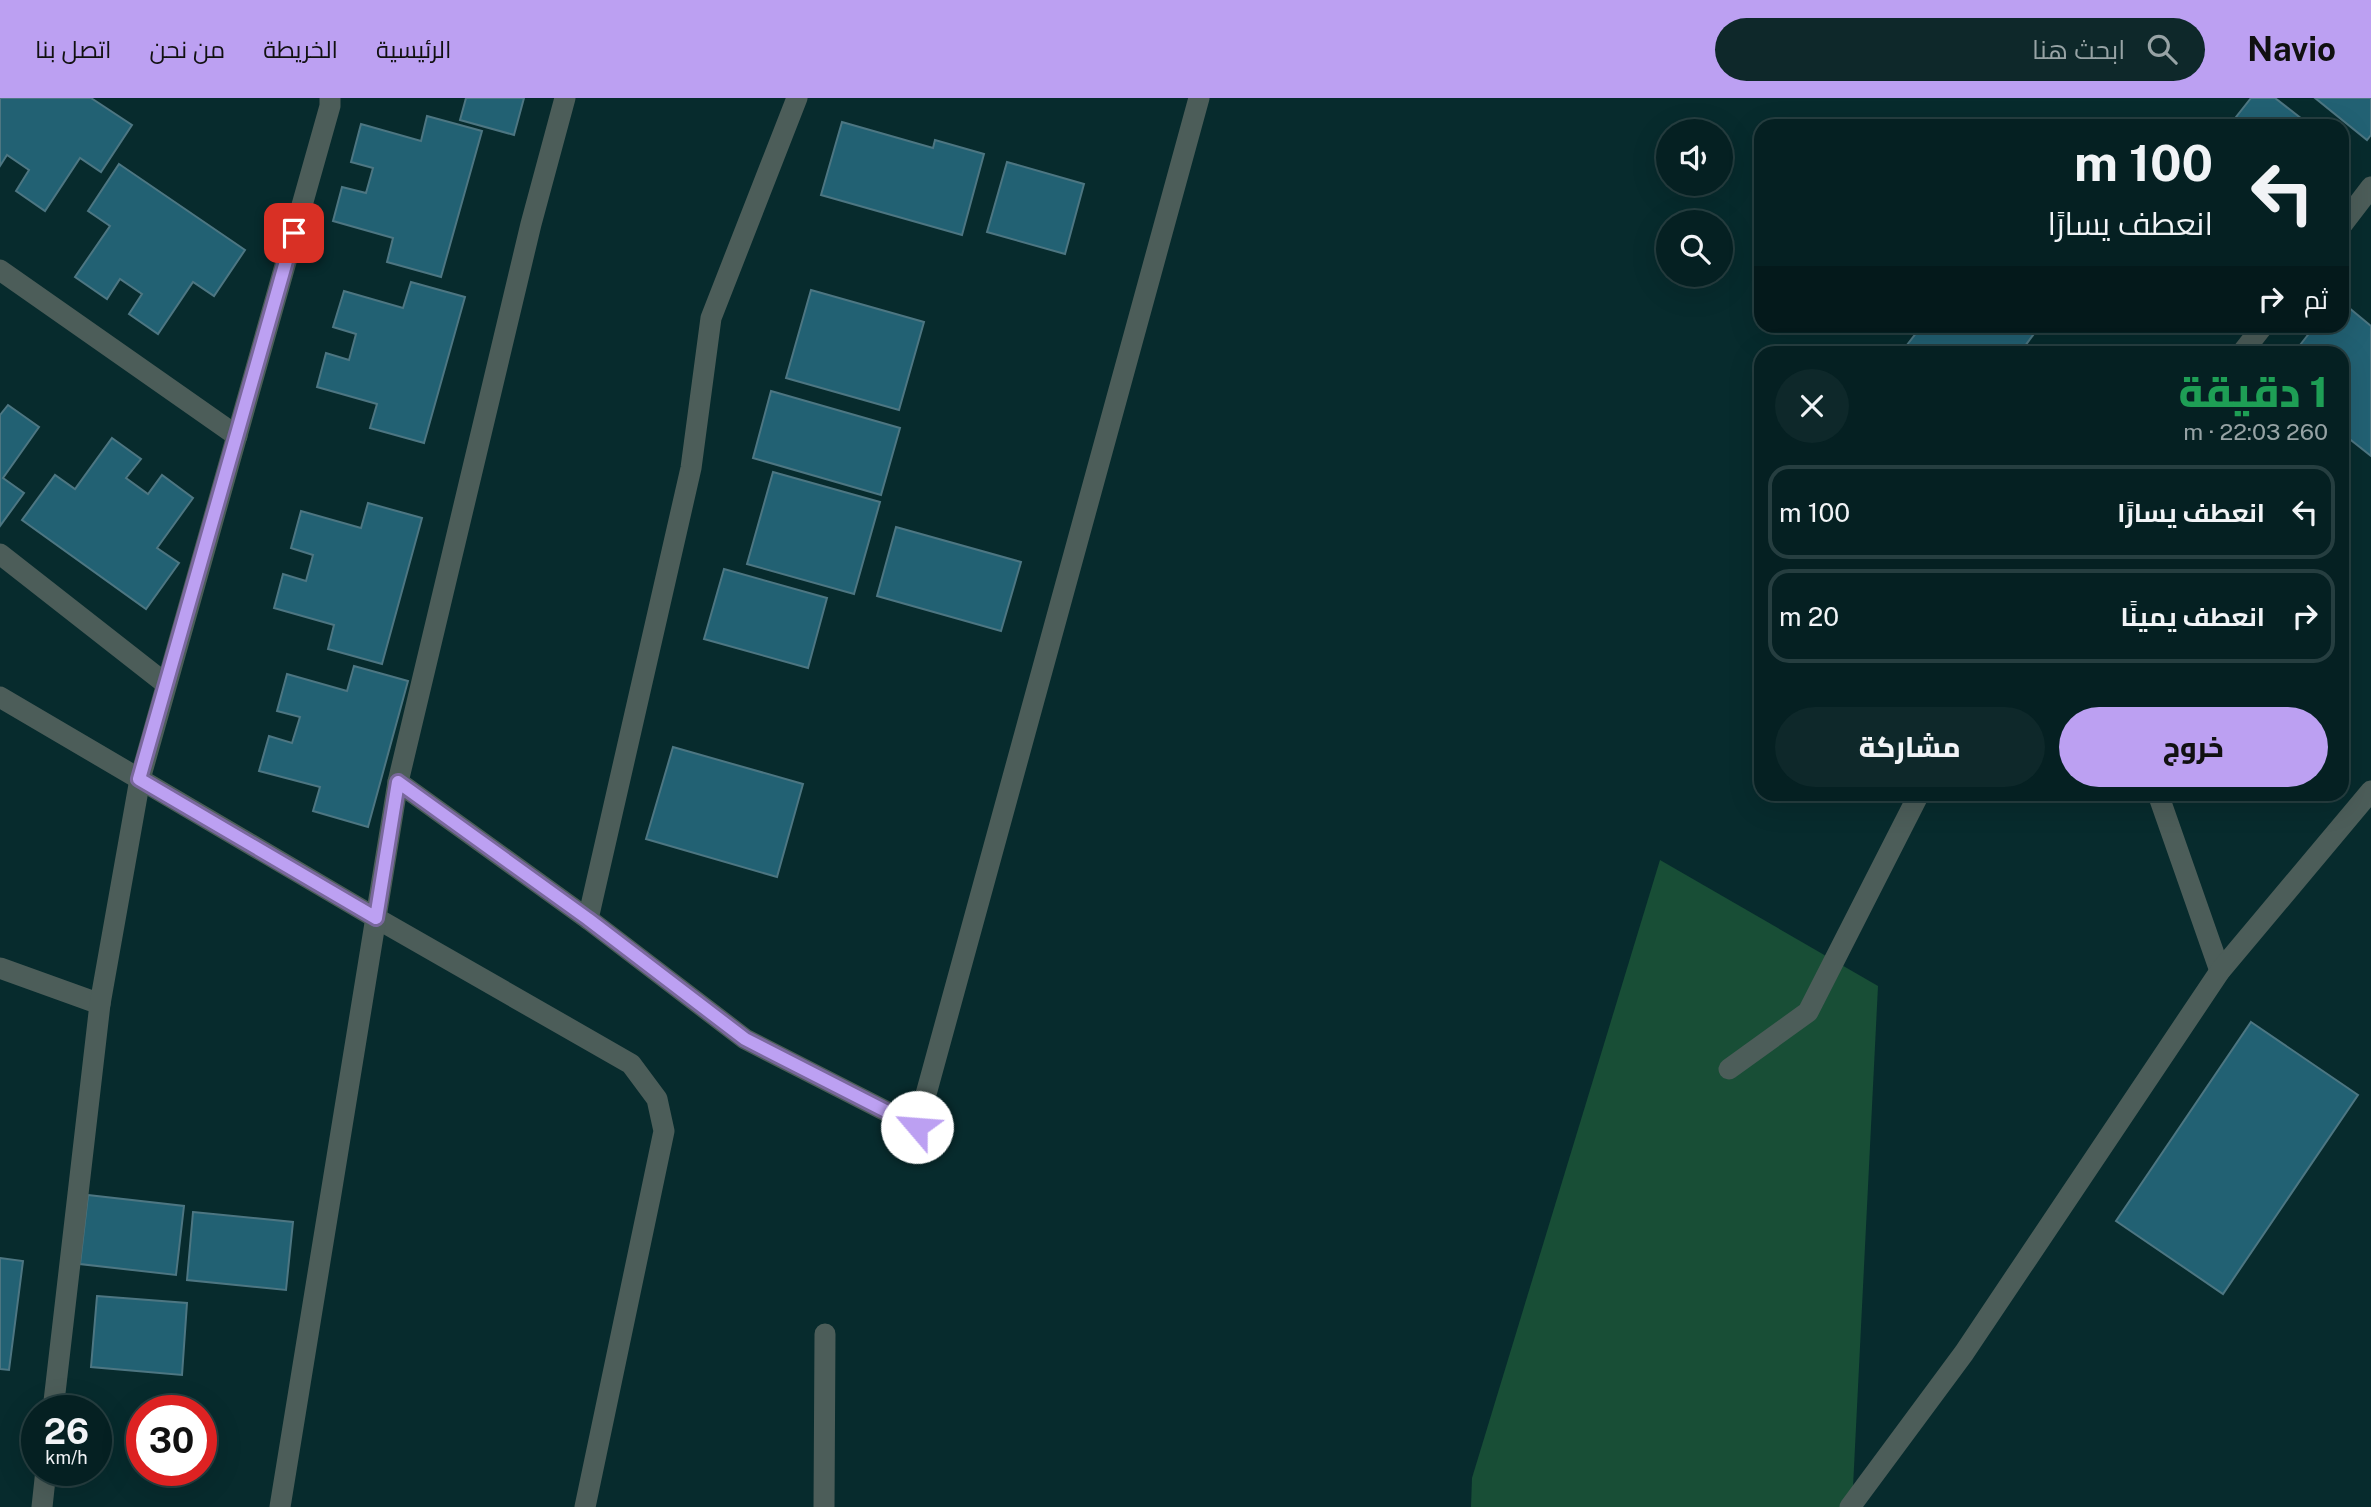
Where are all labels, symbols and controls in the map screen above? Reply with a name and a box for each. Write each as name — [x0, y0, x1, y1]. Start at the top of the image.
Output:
search box — [1715, 18, 2205, 81]
icon: search — [2143, 30, 2181, 68]
text: Navio — [2247, 30, 2336, 68]
text: ابحث هنا — [2032, 34, 2125, 65]
text: اتصل بنا — [35, 35, 112, 63]
text: من نحن — [150, 35, 225, 63]
text: الخريطة — [263, 35, 338, 63]
text: الرئيسية — [376, 35, 451, 63]
map controls — [1656, 119, 1733, 287]
button: sound — [1656, 119, 1733, 196]
text: 100 m — [2074, 134, 2213, 192]
icon: left — [2237, 147, 2328, 238]
pin — [264, 203, 324, 263]
text: انعطف يسارًا — [2047, 205, 2213, 242]
button: search — [1656, 210, 1733, 287]
icon: arrive — [275, 214, 313, 252]
icon: right — [2252, 280, 2290, 318]
text: ثم — [2304, 284, 2328, 315]
text: 1 دقيقة — [2178, 367, 2328, 416]
button: close — [1775, 369, 1849, 443]
text: 260 m · 22:03 — [2183, 418, 2328, 445]
icon: left — [2286, 493, 2324, 531]
text: 100 m — [1779, 497, 1850, 528]
text: انعطف يسارًا — [2117, 497, 2265, 528]
icon: right — [2286, 597, 2324, 635]
text: 20 m — [1779, 601, 1839, 632]
text: انعطف يمينًا — [2121, 601, 2265, 632]
button: مشاركة — [1775, 707, 2045, 787]
button: خروج — [2059, 707, 2328, 787]
position arrow — [880, 1090, 954, 1164]
speed limit sign: 30 — [126, 1395, 217, 1486]
text: 26 — [44, 1411, 89, 1452]
text: km/h — [45, 1447, 88, 1468]

